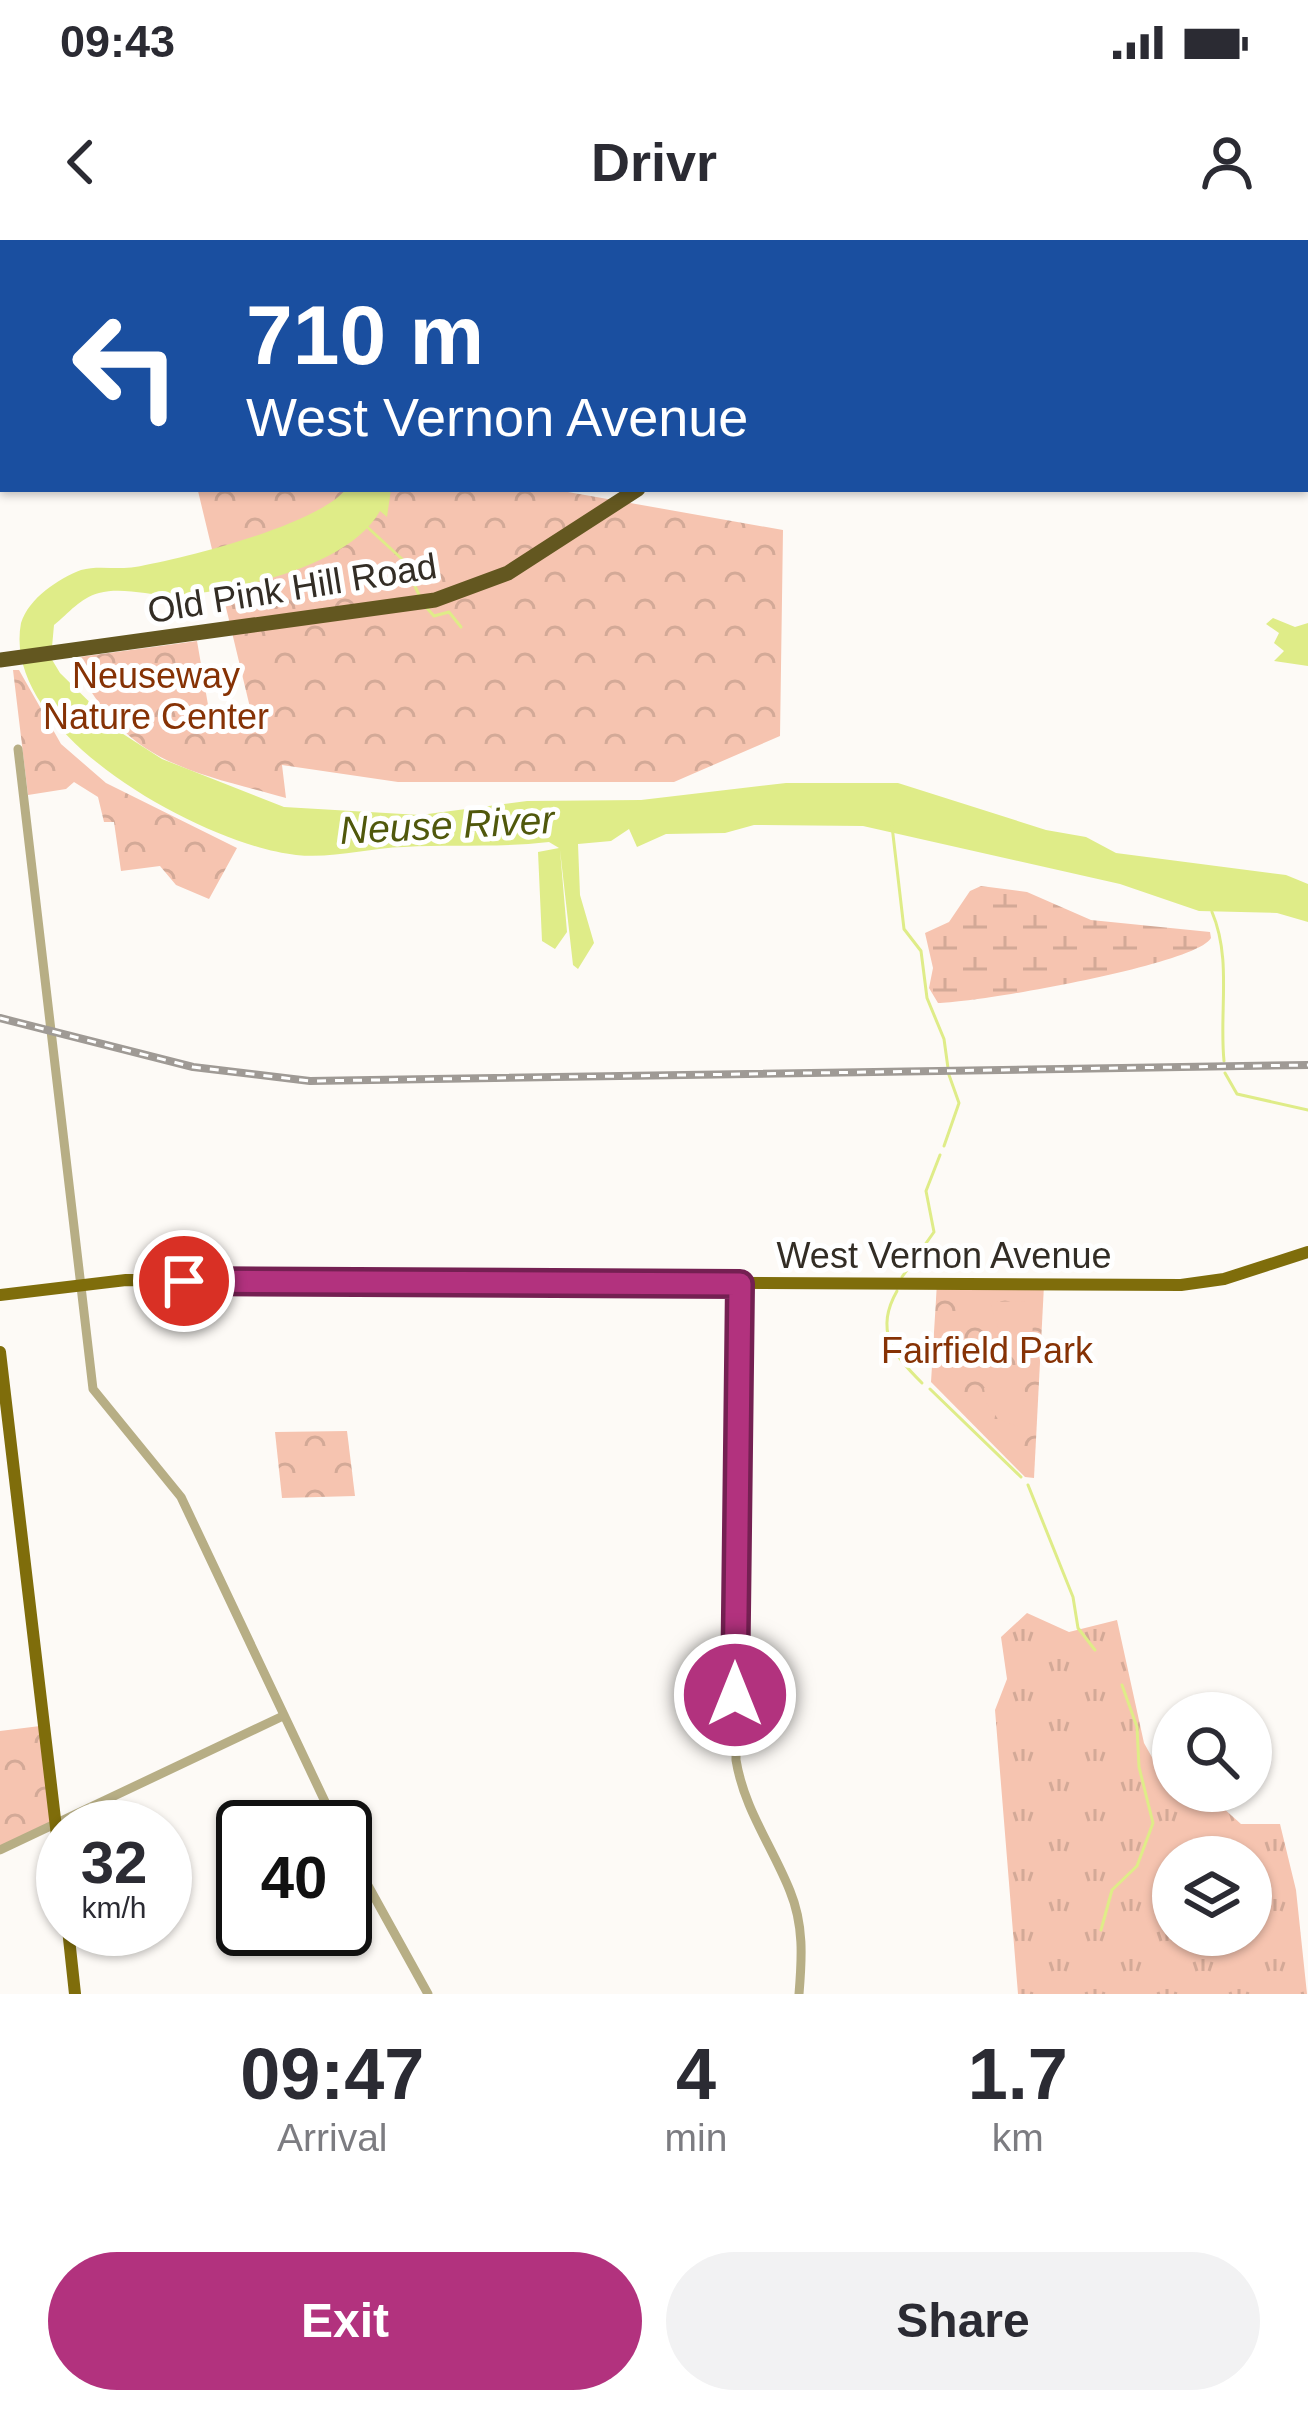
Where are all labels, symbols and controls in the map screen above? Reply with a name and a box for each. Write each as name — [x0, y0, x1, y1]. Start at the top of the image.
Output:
text: 09:43 — [60, 16, 175, 67]
icon: back — [48, 129, 114, 195]
icon: person — [1194, 129, 1260, 195]
text: Drivr — [591, 132, 717, 192]
icon: left — [48, 288, 204, 444]
text: 710 m — [246, 288, 484, 382]
text: West Vernon Avenue — [246, 387, 748, 447]
street label: Old Pink Hill Road — [145, 545, 439, 631]
park label: Neuseway Nature Center — [43, 655, 269, 737]
water label: Neuse River — [339, 798, 557, 852]
pin — [133, 1230, 235, 1332]
street label: West Vernon Avenue — [777, 1235, 1111, 1276]
icon: arrive — [151, 1248, 217, 1314]
park label: Fairfield Park — [881, 1330, 1094, 1371]
position arrow — [672, 1632, 798, 1758]
map controls — [1152, 1692, 1272, 1956]
button: search — [1152, 1692, 1272, 1812]
speed limit sign: 40 — [216, 1800, 372, 1956]
text: 32 — [81, 1829, 147, 1896]
button: layers — [1152, 1836, 1272, 1956]
text: km/h — [81, 1891, 147, 1924]
text: 09:47 — [240, 2034, 424, 2114]
text: 4 — [676, 2034, 716, 2114]
text: 1.7 — [968, 2034, 1068, 2114]
text: Arrival — [277, 2116, 388, 2159]
text: min — [665, 2116, 727, 2159]
text: km — [992, 2116, 1044, 2159]
button: Exit — [48, 2252, 642, 2390]
button: Share — [666, 2252, 1260, 2390]

